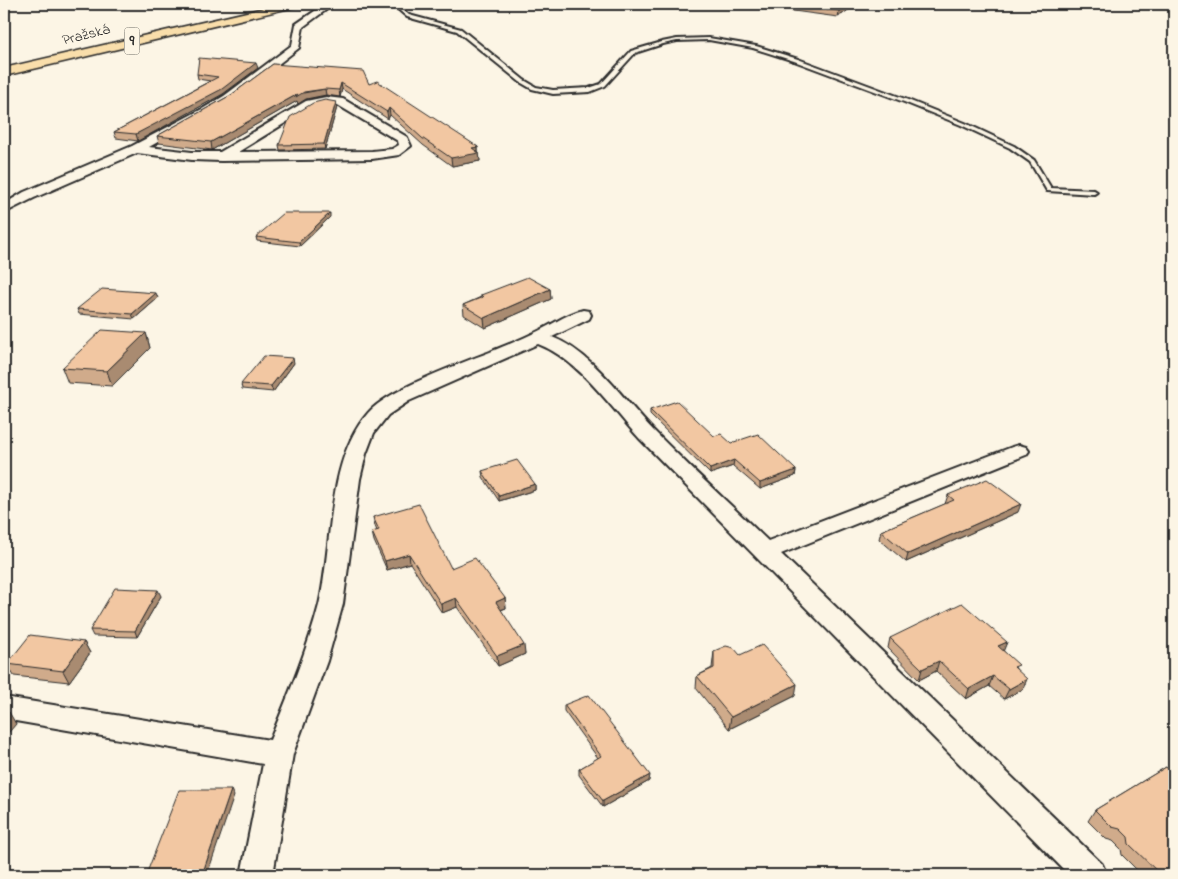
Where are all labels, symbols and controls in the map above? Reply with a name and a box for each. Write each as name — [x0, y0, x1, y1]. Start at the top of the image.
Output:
street label: Pražská — [60, 18, 113, 52]
road number: 9 — [124, 27, 140, 54]

